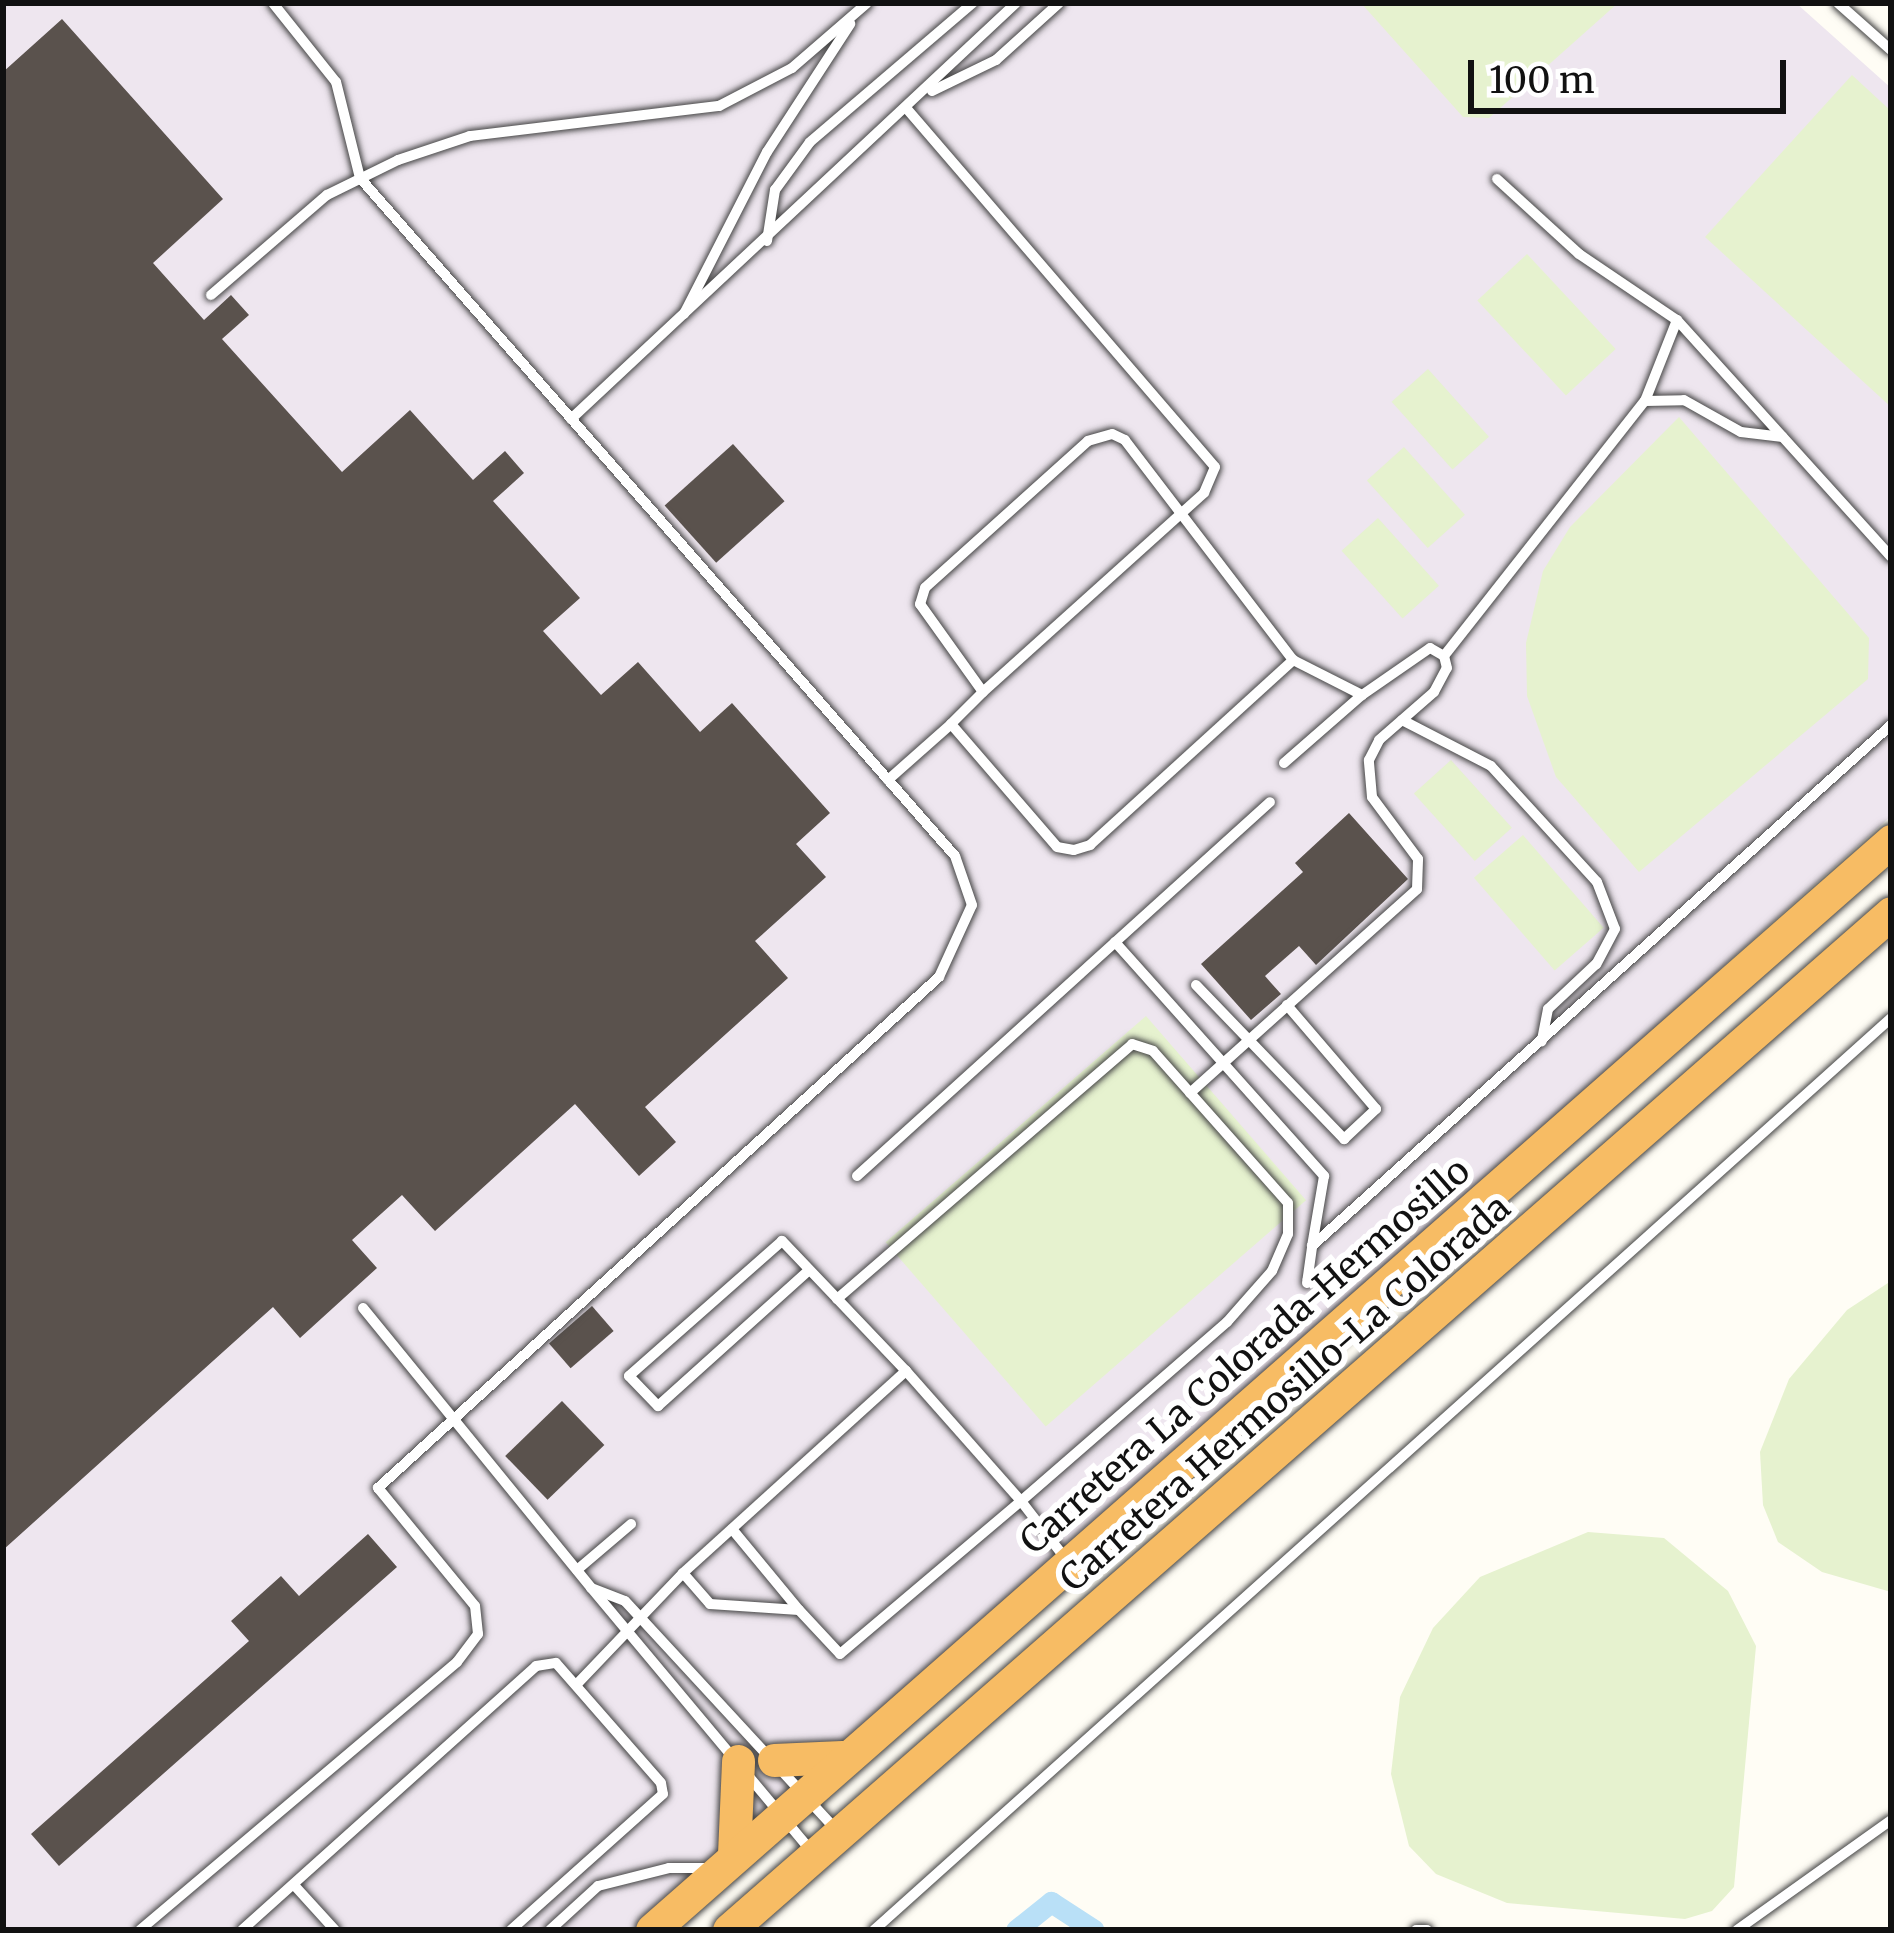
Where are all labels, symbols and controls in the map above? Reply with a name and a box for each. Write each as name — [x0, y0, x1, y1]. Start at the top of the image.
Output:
scale bar — [1474, 36, 1792, 110]
text: 100 m — [1489, 58, 1595, 103]
street label: Carretera La Colorada-Hermosillo — [1012, 1149, 1478, 1563]
street label: Carretera Hermosillo-La Colorada — [1051, 1186, 1519, 1600]

